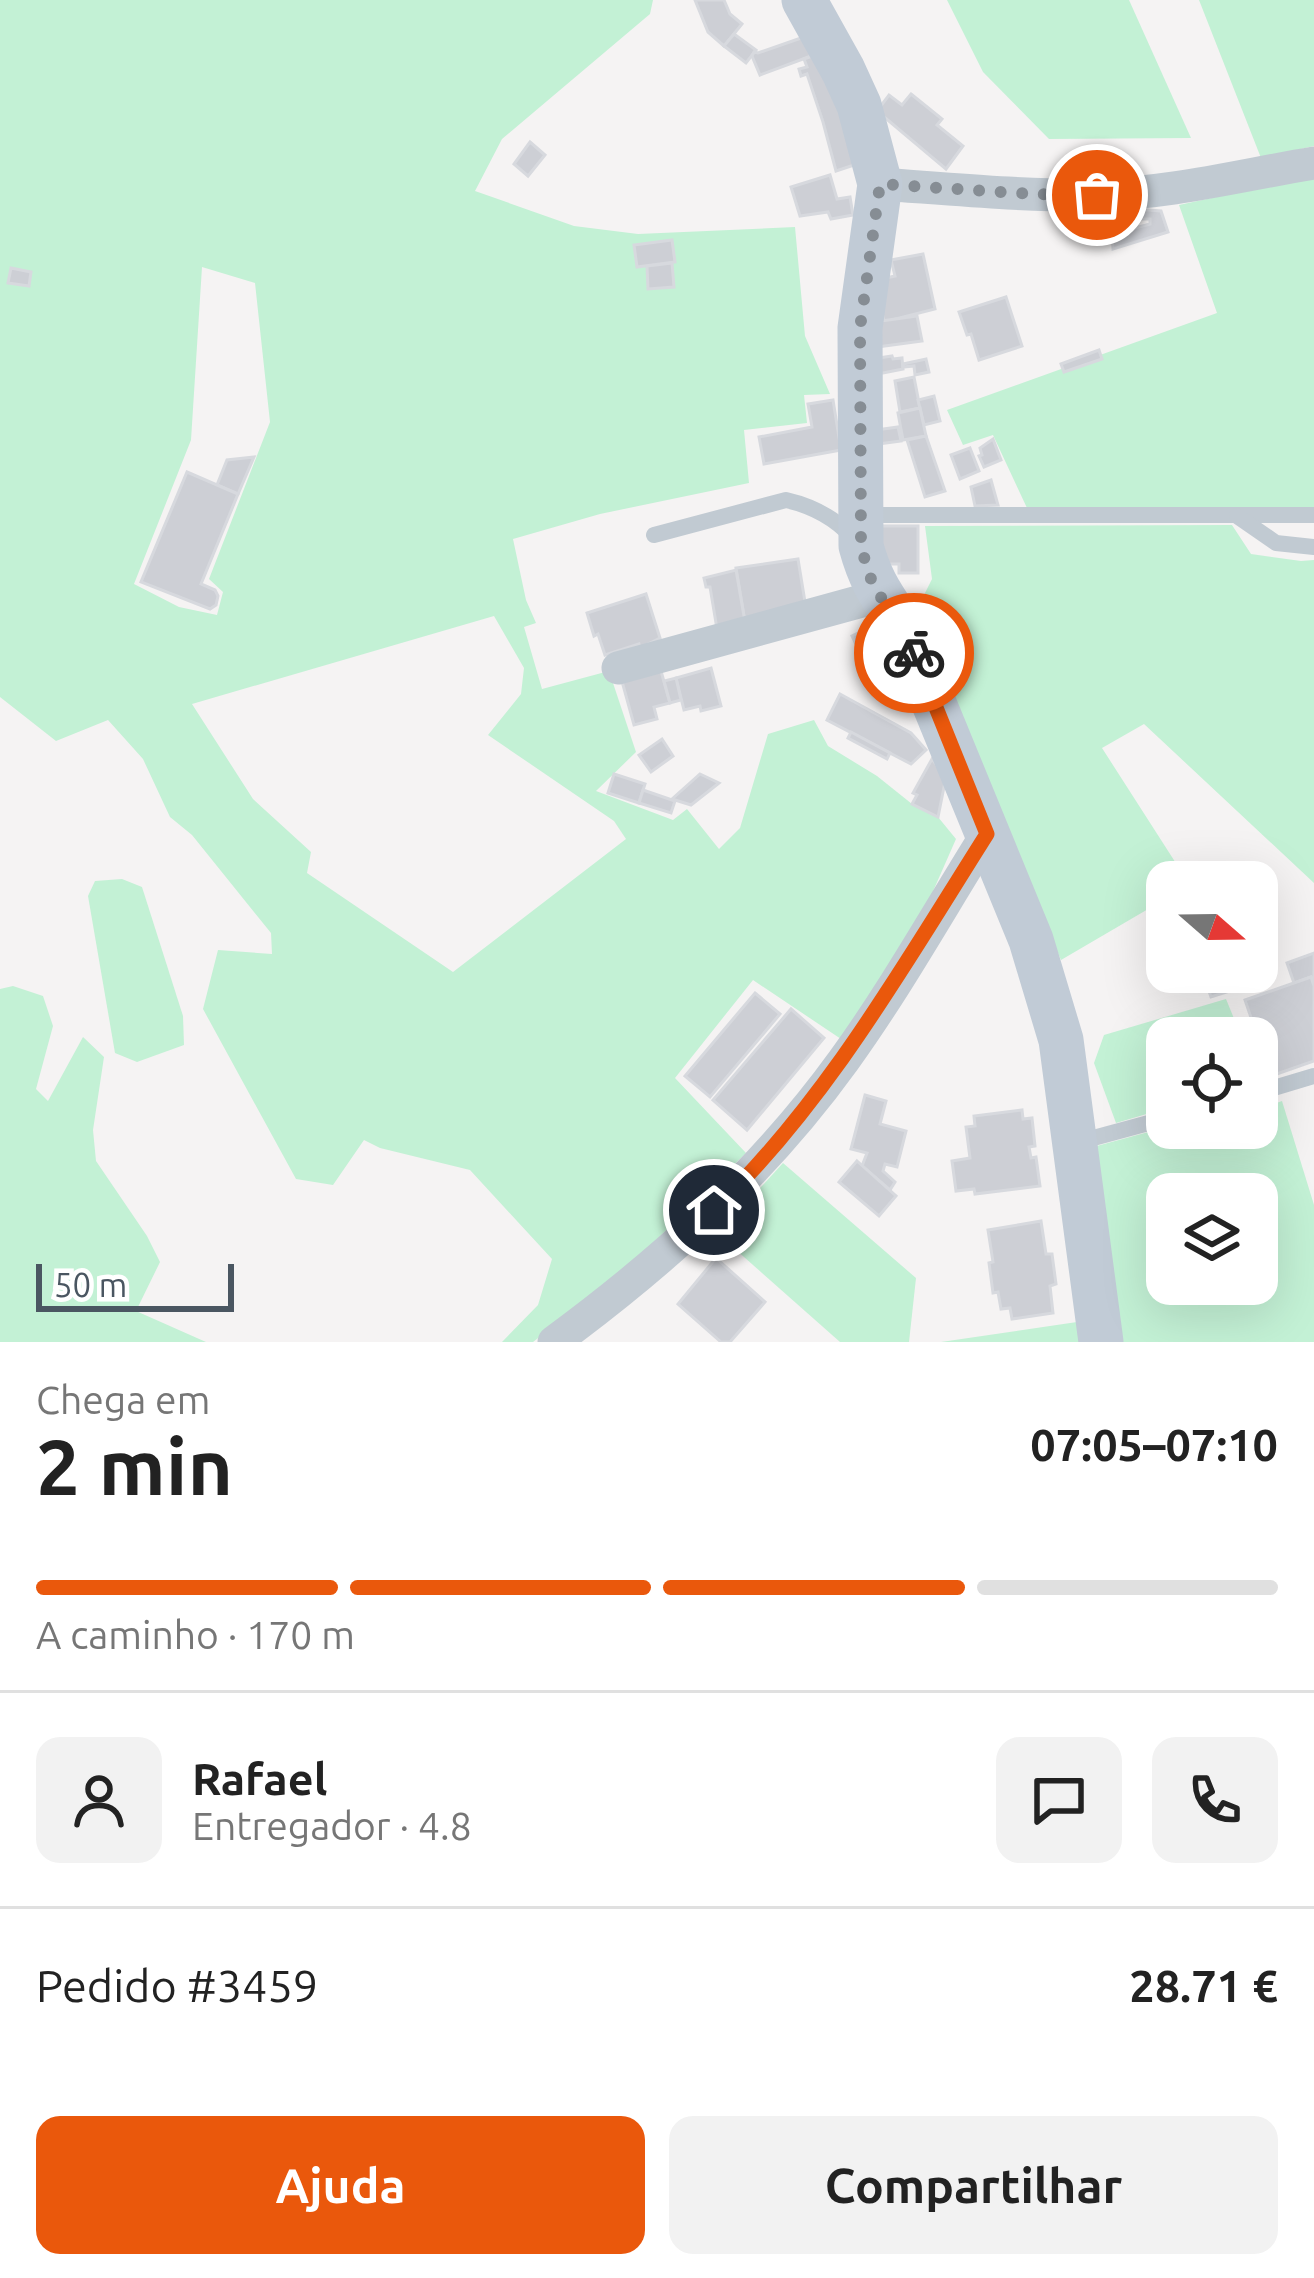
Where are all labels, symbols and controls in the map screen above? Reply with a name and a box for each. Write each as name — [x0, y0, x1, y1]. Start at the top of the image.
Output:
pin — [1046, 144, 1148, 246]
icon: bag — [1064, 162, 1130, 228]
courier — [854, 593, 974, 713]
icon: bike — [881, 620, 947, 686]
north arrow — [1146, 861, 1278, 993]
map controls — [1146, 861, 1278, 1305]
button: locate — [1146, 1017, 1278, 1149]
pin — [663, 1159, 765, 1261]
button: layers — [1146, 1173, 1278, 1305]
icon: home — [681, 1177, 747, 1243]
scale bar — [36, 1258, 234, 1311]
text: 50 m — [54, 1266, 127, 1303]
text: Chega em — [36, 1378, 210, 1421]
text: 07:05–07:10 — [1030, 1419, 1278, 1470]
text: 2 min — [36, 1422, 233, 1510]
text: A caminho · 170 m — [36, 1613, 355, 1656]
button: person — [36, 1737, 162, 1863]
button: chat — [996, 1737, 1122, 1863]
button: phone — [1152, 1737, 1278, 1863]
text: Rafael — [192, 1753, 327, 1804]
text: Entregador · 4.8 — [192, 1804, 472, 1847]
text: Pedido #3459 — [36, 1960, 318, 2011]
text: 28.71 € — [1129, 1960, 1278, 2011]
button: Ajuda — [36, 2116, 645, 2254]
button: Compartilhar — [669, 2116, 1278, 2254]

